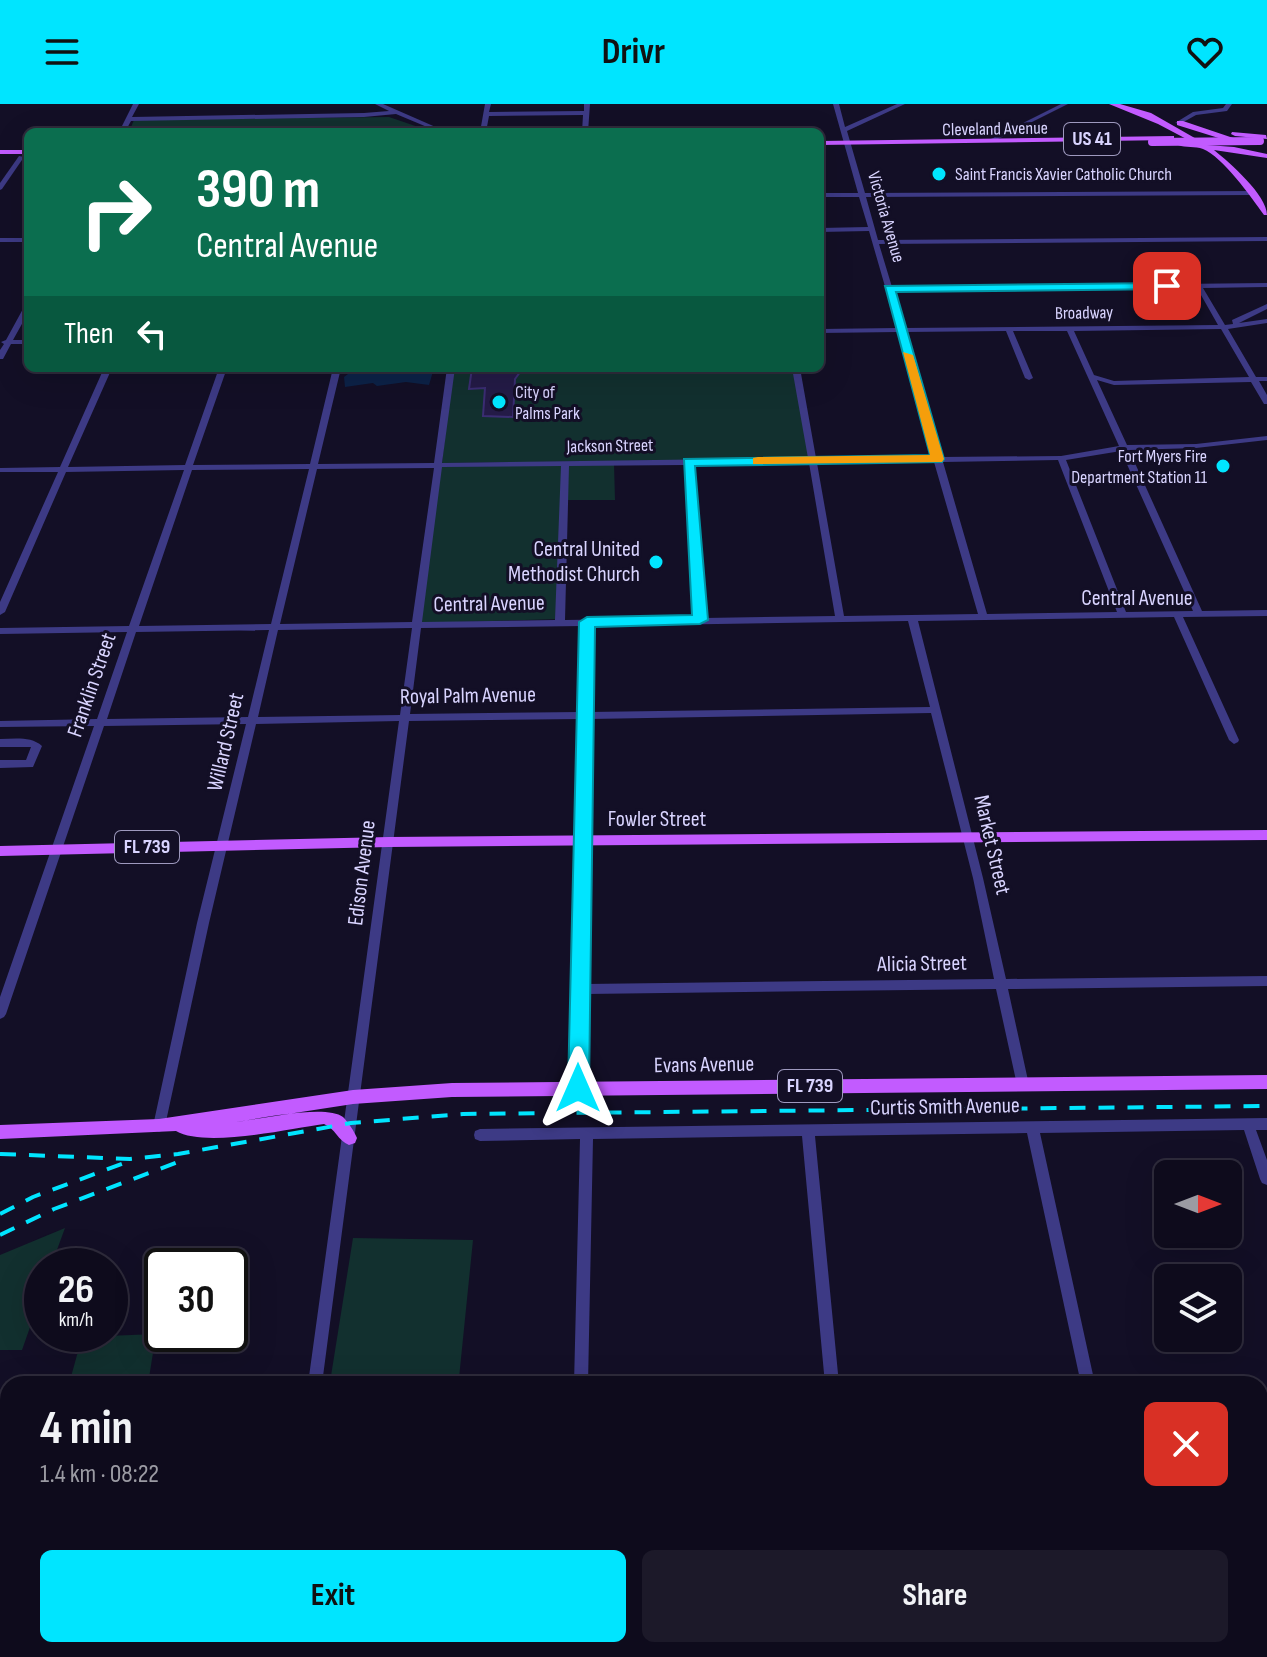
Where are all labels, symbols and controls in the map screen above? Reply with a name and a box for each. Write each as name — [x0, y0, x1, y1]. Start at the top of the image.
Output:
icon: menu — [40, 30, 84, 74]
icon: heart — [1183, 30, 1227, 74]
text: Drivr — [602, 31, 665, 74]
street label: Cleveland Avenue — [942, 118, 1048, 140]
road number: US 41 — [1064, 123, 1120, 155]
text: 390 m — [196, 157, 320, 224]
icon: right — [64, 160, 168, 264]
place label: Saint Francis Xavier Catholic Church — [955, 164, 1172, 185]
marker: Saint Francis Xavier Catholic Church — [930, 165, 948, 183]
street label: Victoria Avenue — [863, 169, 909, 265]
text: Central Avenue — [196, 225, 378, 268]
pin — [1133, 252, 1201, 320]
icon: arrive — [1145, 264, 1189, 308]
street label: Broadway — [1055, 302, 1113, 324]
icon: left — [130, 312, 174, 356]
text: Then — [64, 316, 114, 352]
place label: City of Palms Park — [515, 382, 580, 424]
marker: City of Palms Park — [490, 393, 508, 411]
street label: Jackson Street — [565, 435, 654, 457]
place label: Fort Myers Fire Department Station 11 — [1071, 446, 1208, 488]
marker: Fort Myers Fire Department Station 11 — [1214, 457, 1232, 475]
place label: Central United Methodist Church — [508, 536, 640, 588]
marker: Central United Methodist Church — [647, 553, 665, 571]
street label: Central Avenue — [1081, 585, 1193, 612]
street label: Central Avenue — [433, 590, 545, 618]
street label: Franklin Street — [62, 629, 123, 741]
street label: Royal Palm Avenue — [400, 681, 536, 711]
street label: Willard Street — [202, 690, 250, 794]
street label: Market Street — [967, 793, 1017, 898]
street label: Fowler Street — [608, 806, 707, 833]
street label: Edison Avenue — [342, 819, 382, 927]
road number: FL 739 — [115, 831, 179, 863]
street label: Alicia Street — [876, 950, 967, 978]
position arrow — [536, 1046, 620, 1130]
street label: Evans Avenue — [654, 1051, 754, 1079]
road number: FL 739 — [778, 1070, 842, 1102]
street label: Curtis Smith Avenue — [870, 1092, 1020, 1122]
north arrow — [1154, 1160, 1242, 1248]
map controls — [1154, 1160, 1242, 1352]
speed limit sign: 30 — [144, 1248, 248, 1352]
button: layers — [1154, 1264, 1242, 1352]
text: 26 — [58, 1266, 94, 1314]
text: km/h — [59, 1308, 93, 1332]
text: 4 min — [40, 1400, 133, 1457]
button: close — [1144, 1402, 1228, 1486]
text: 1.4 km · 08:22 — [40, 1459, 159, 1490]
button: Exit — [40, 1550, 626, 1642]
button: Share — [642, 1550, 1228, 1642]

